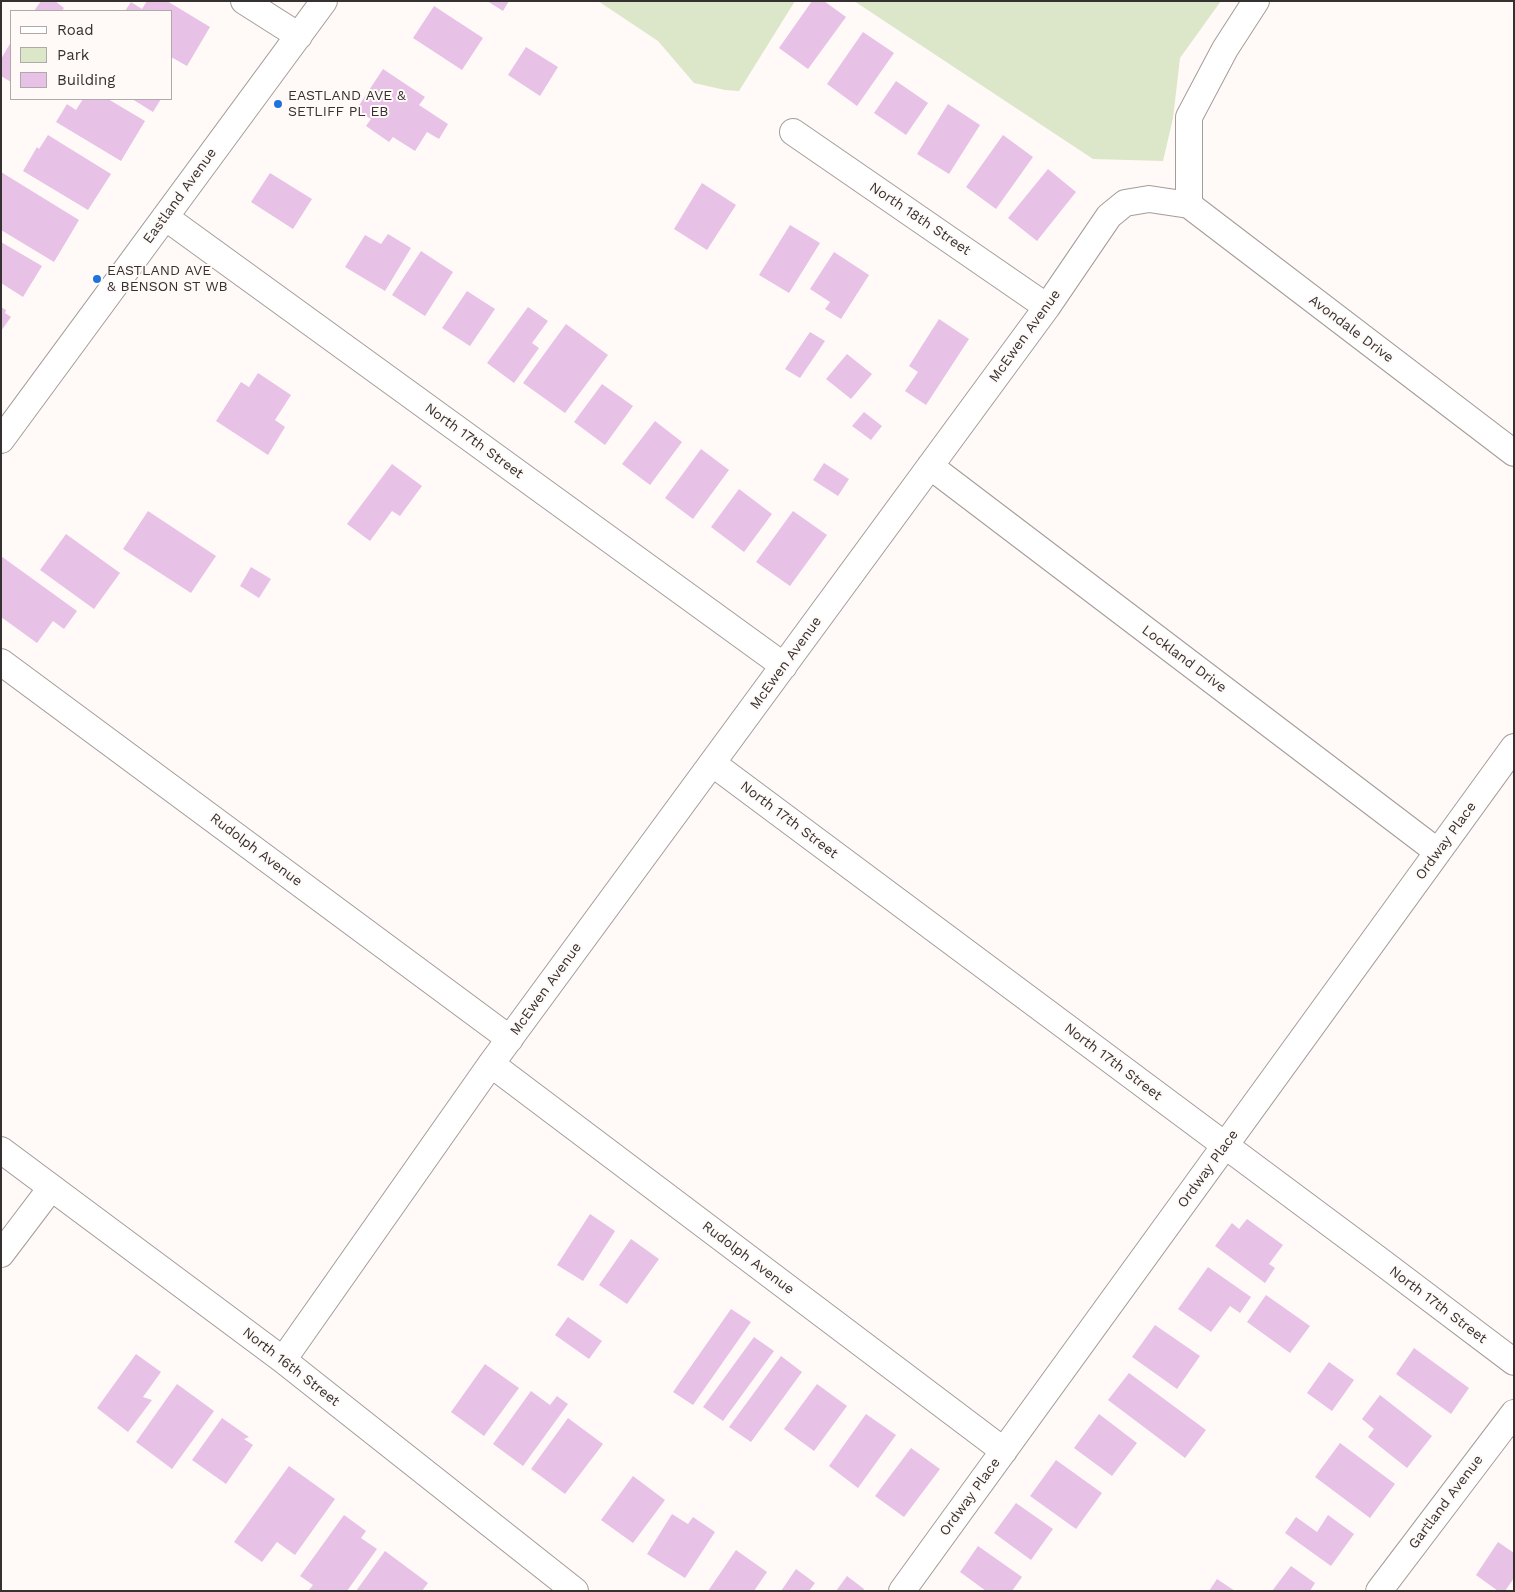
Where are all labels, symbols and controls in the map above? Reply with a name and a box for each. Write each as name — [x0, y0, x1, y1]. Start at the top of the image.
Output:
legend — [10, 10, 172, 100]
text: Road — [57, 21, 94, 39]
text: Park — [57, 46, 89, 64]
text: Building — [57, 71, 115, 89]
place label: EASTLAND AVE & SETLIFF PL EB — [288, 88, 406, 120]
marker: EASTLAND AVE & SETLIFF PL EB — [272, 98, 284, 110]
street label: Eastland Avenue — [140, 145, 220, 247]
street label: North 18th Street — [866, 179, 974, 259]
place label: EASTLAND AVE & BENSON ST WB — [107, 263, 228, 296]
marker: EASTLAND AVE & BENSON ST WB — [91, 273, 103, 285]
street label: McEwen Avenue — [986, 286, 1064, 386]
street label: Avondale Drive — [1305, 292, 1397, 366]
street label: North 17th Street — [421, 400, 527, 482]
street label: McEwen Avenue — [747, 613, 825, 713]
street label: Lockland Drive — [1138, 622, 1230, 696]
street label: North 17th Street — [737, 778, 841, 862]
street label: Ordway Place — [1412, 799, 1480, 883]
street label: Rudolph Avenue — [207, 810, 305, 890]
street label: McEwen Avenue — [507, 939, 585, 1039]
street label: North 17th Street — [1061, 1020, 1165, 1104]
street label: Ordway Place — [1174, 1127, 1242, 1211]
street label: Rudolph Avenue — [699, 1218, 797, 1298]
street label: North 17th Street — [1386, 1263, 1490, 1347]
street label: North 16th Street — [239, 1324, 343, 1410]
street label: Gartland Avenue — [1405, 1452, 1487, 1552]
street label: Ordway Place — [936, 1455, 1004, 1539]

